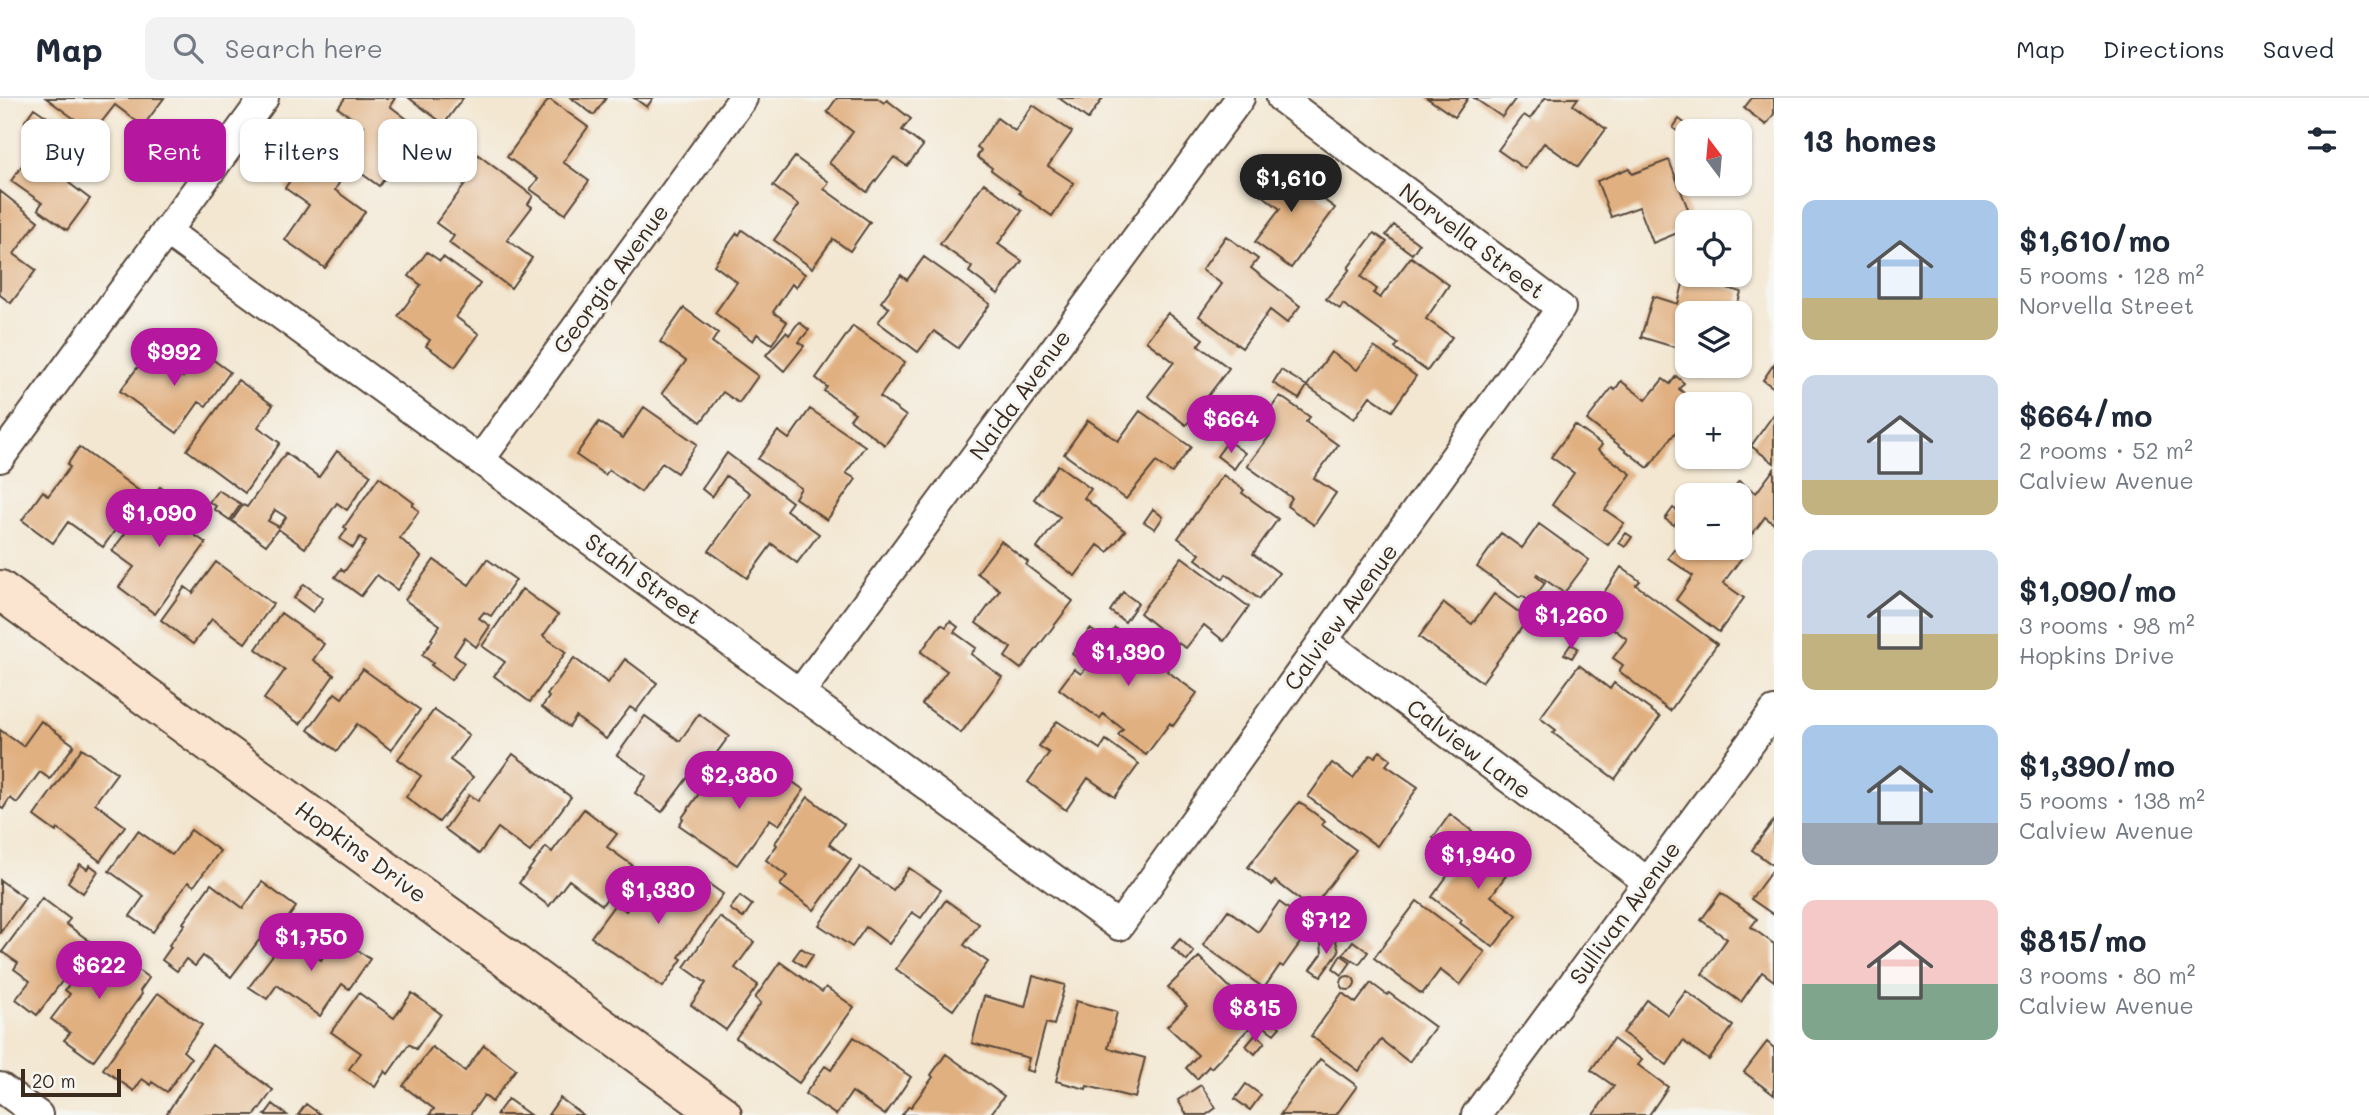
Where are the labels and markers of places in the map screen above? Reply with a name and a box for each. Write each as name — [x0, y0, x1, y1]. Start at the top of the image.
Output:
pin: $1,610 — [1234, 155, 1348, 214]
pin: $992 — [133, 328, 215, 388]
pin: $664 — [1190, 396, 1272, 455]
pin: $1,090 — [102, 490, 216, 549]
pin: $1,260 — [1514, 592, 1628, 651]
pin: $1,390 — [1071, 628, 1185, 688]
pin: $2,380 — [682, 752, 796, 811]
pin: $1,940 — [1421, 832, 1535, 891]
pin: $1,330 — [601, 866, 715, 926]
pin: $712 — [1285, 896, 1367, 956]
pin: $1,750 — [254, 914, 368, 973]
pin: $622 — [58, 942, 140, 1001]
pin: $815 — [1214, 984, 1296, 1044]

